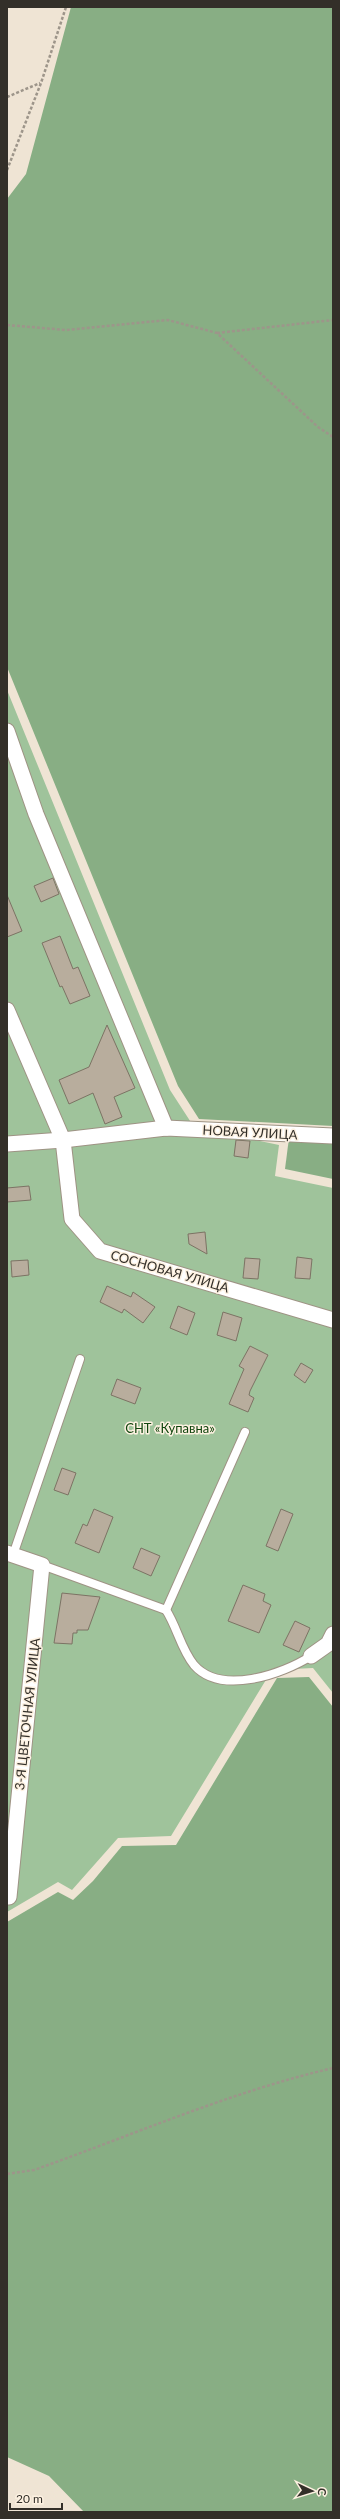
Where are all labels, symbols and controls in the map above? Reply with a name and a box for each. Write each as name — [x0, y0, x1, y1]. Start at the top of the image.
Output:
street label: НОВАЯ УЛИЦА — [202, 1122, 298, 1142]
street label: СОСНОВАЯ УЛИЦА — [109, 1246, 231, 1296]
park label: СНТ «Купавна» — [125, 1420, 215, 1436]
street label: 3-Я ЦВЕТОЧНАЯ УЛИЦА — [11, 1637, 43, 1791]
north arrow — [292, 2471, 332, 2511]
scale bar — [10, 2485, 62, 2511]
text: С — [316, 2488, 329, 2497]
text: 20 m — [16, 2491, 43, 2506]

